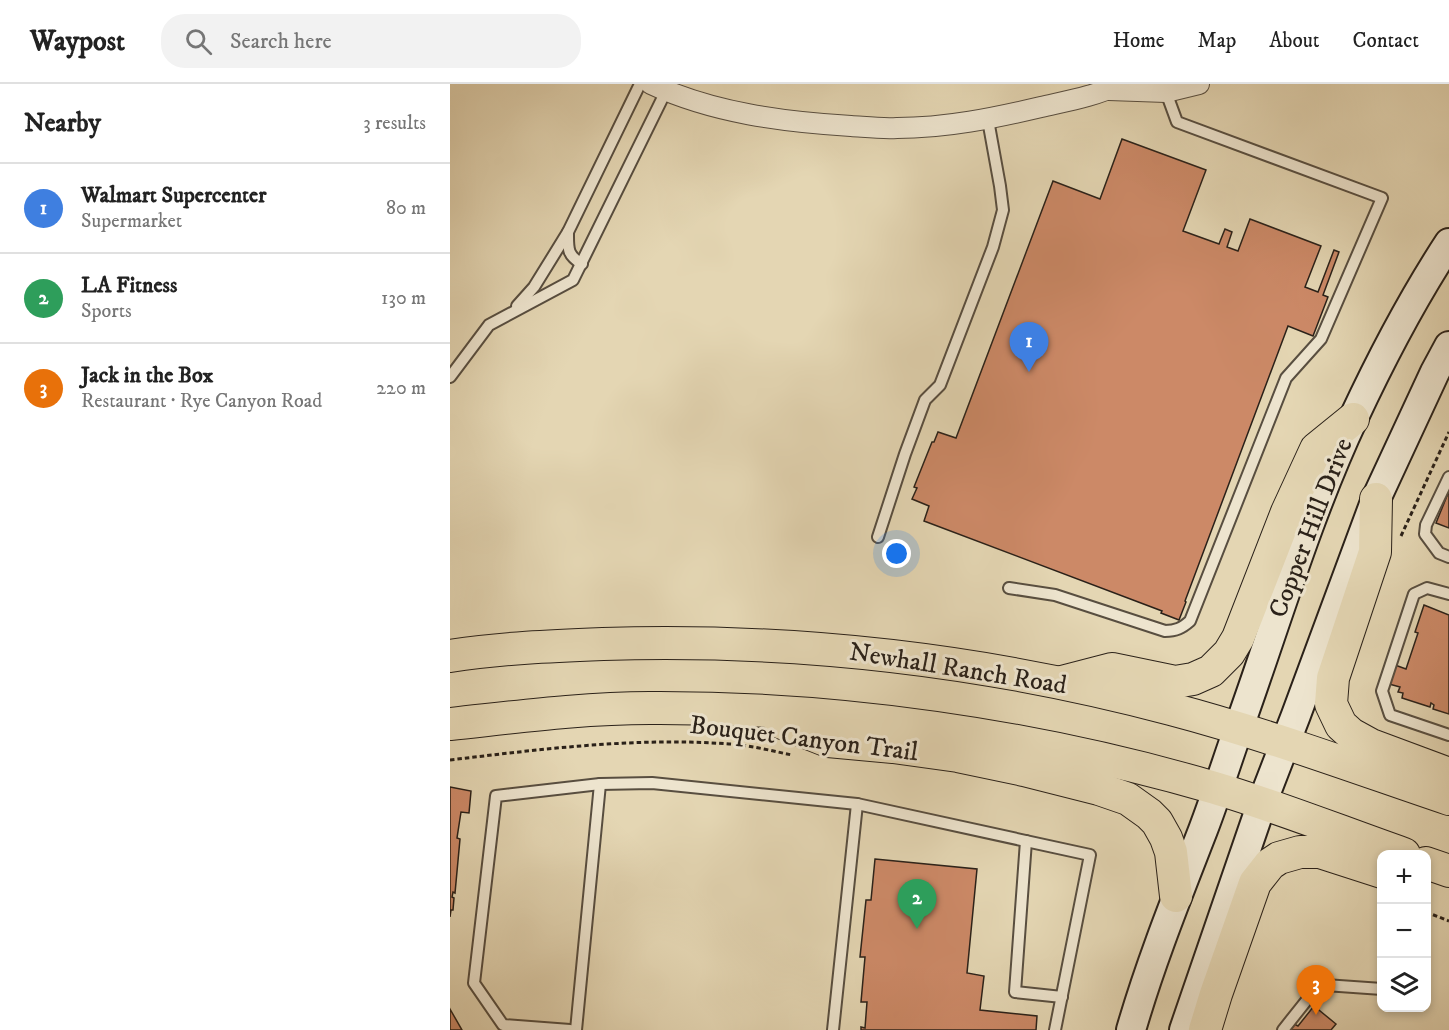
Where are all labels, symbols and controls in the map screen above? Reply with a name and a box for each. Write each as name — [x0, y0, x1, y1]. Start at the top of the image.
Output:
search box — [161, 14, 581, 68]
text: Waypost — [30, 24, 125, 59]
icon: search — [182, 25, 215, 58]
text: Search here — [230, 28, 332, 55]
text: Home — [1113, 28, 1165, 54]
text: Map — [1198, 28, 1236, 54]
text: About — [1269, 28, 1320, 54]
text: Contact — [1353, 28, 1419, 54]
text: Nearby — [24, 107, 101, 140]
text: 3 results — [363, 111, 426, 136]
text: Walmart Supercenter — [81, 182, 266, 209]
text: 1 — [40, 196, 47, 221]
text: 80 m — [386, 196, 426, 221]
text: Supermarket — [81, 209, 182, 234]
text: LA Fitness — [81, 272, 177, 299]
text: 2 — [39, 286, 48, 311]
text: 130 m — [381, 286, 426, 311]
text: Sports — [81, 299, 132, 324]
pin: 1 — [1010, 322, 1048, 372]
text: Jack in the Box — [81, 362, 213, 389]
text: 3 — [40, 376, 47, 401]
text: 220 m — [376, 376, 426, 401]
text: Restaurant · Rye Canyon Road — [81, 389, 322, 414]
street label: Copper Hill Drive — [1262, 434, 1360, 622]
your location — [882, 539, 911, 568]
street label: Newhall Ranch Road — [847, 636, 1069, 702]
street label: Bouquet Canyon Trail — [688, 709, 920, 769]
map controls — [1377, 850, 1431, 1012]
button: + — [1377, 850, 1431, 904]
pin: 2 — [898, 880, 936, 929]
button: − — [1377, 904, 1431, 958]
button: layers — [1377, 958, 1431, 1012]
pin: 3 — [1296, 966, 1336, 1015]

